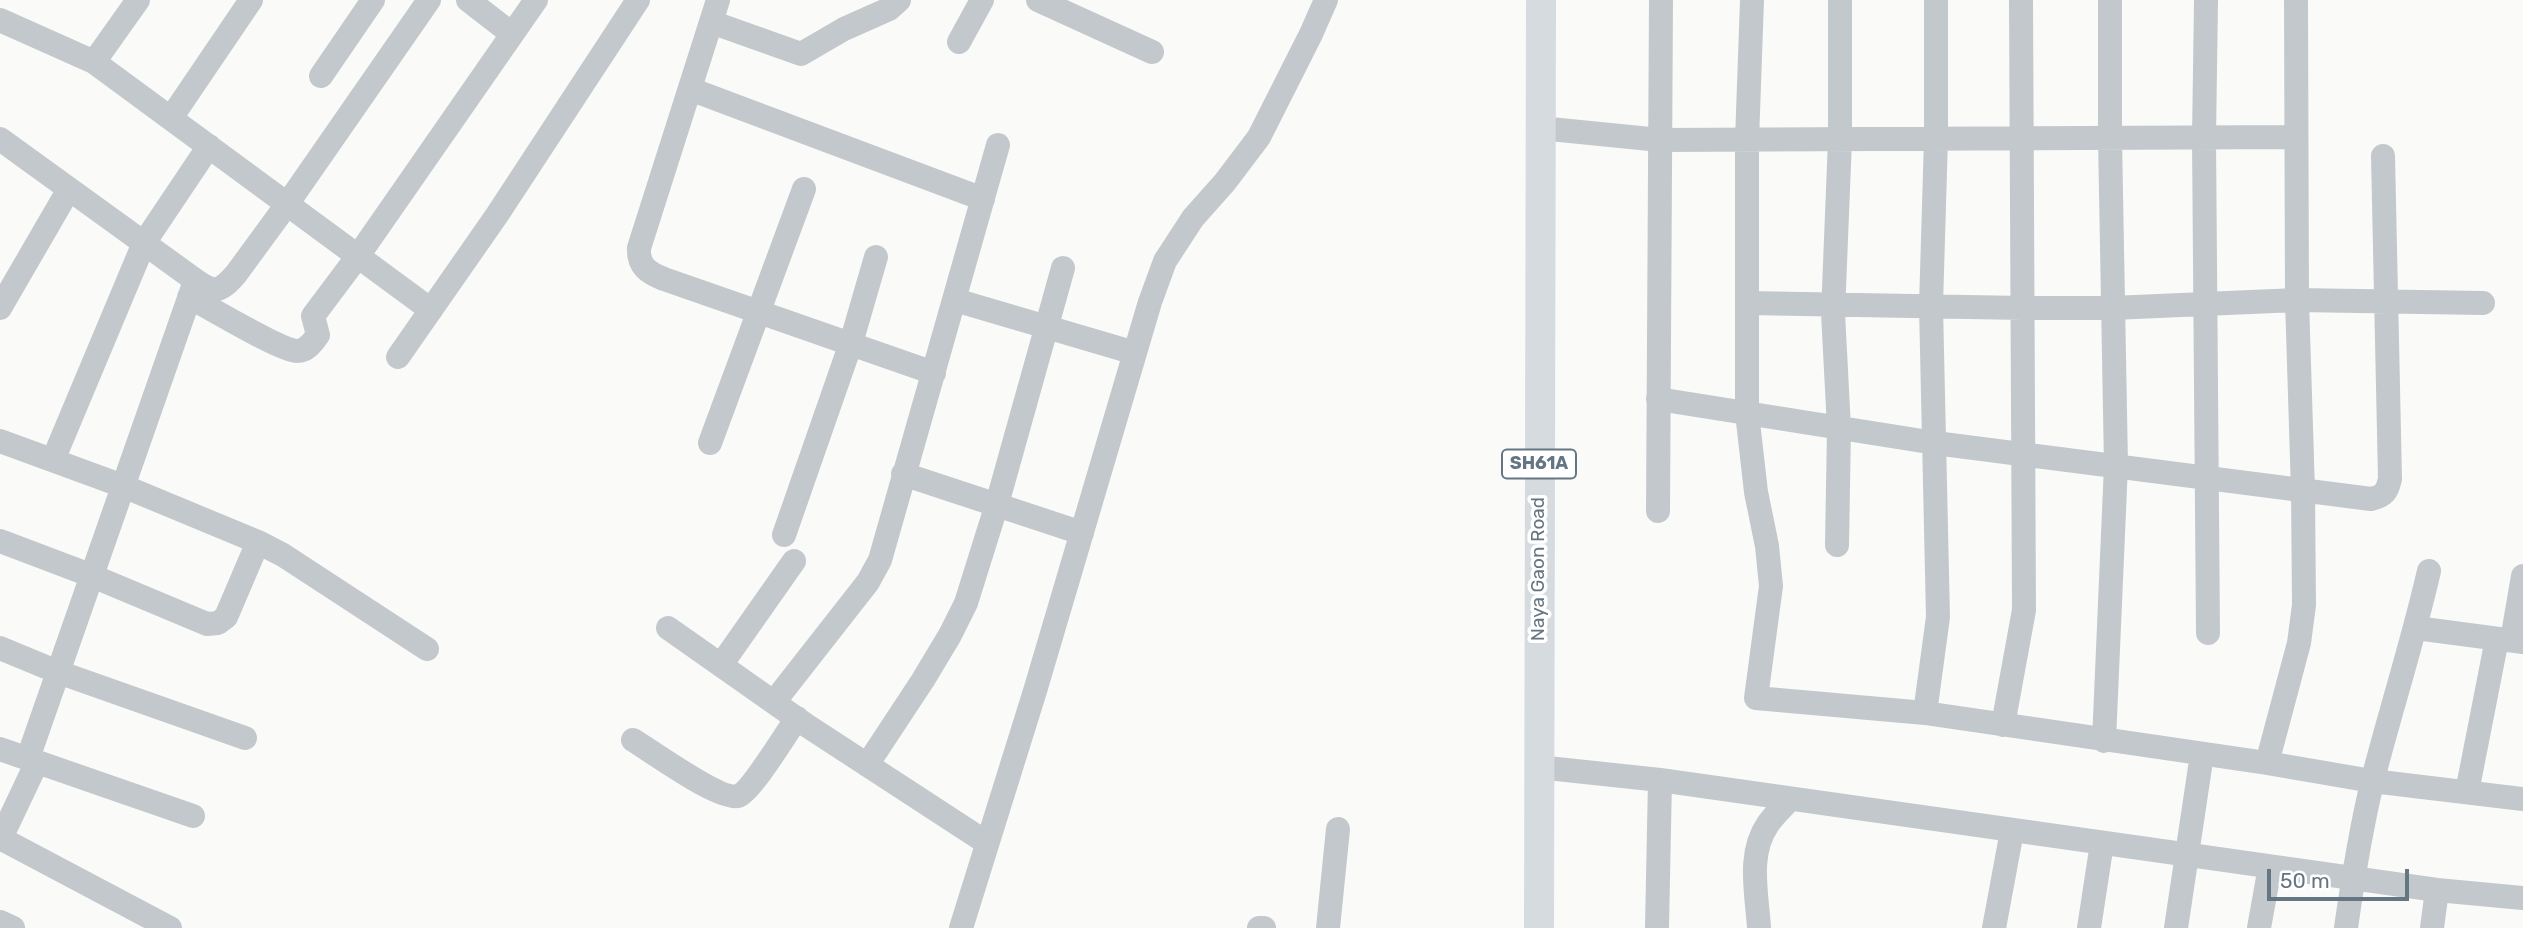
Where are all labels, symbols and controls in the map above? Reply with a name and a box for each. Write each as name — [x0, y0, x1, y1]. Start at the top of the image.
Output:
road number: SH61A — [1502, 450, 1576, 478]
street label: Naya Gaon Road — [1528, 497, 1550, 641]
scale bar — [2271, 855, 2413, 899]
text: 50 m — [2280, 868, 2330, 893]

